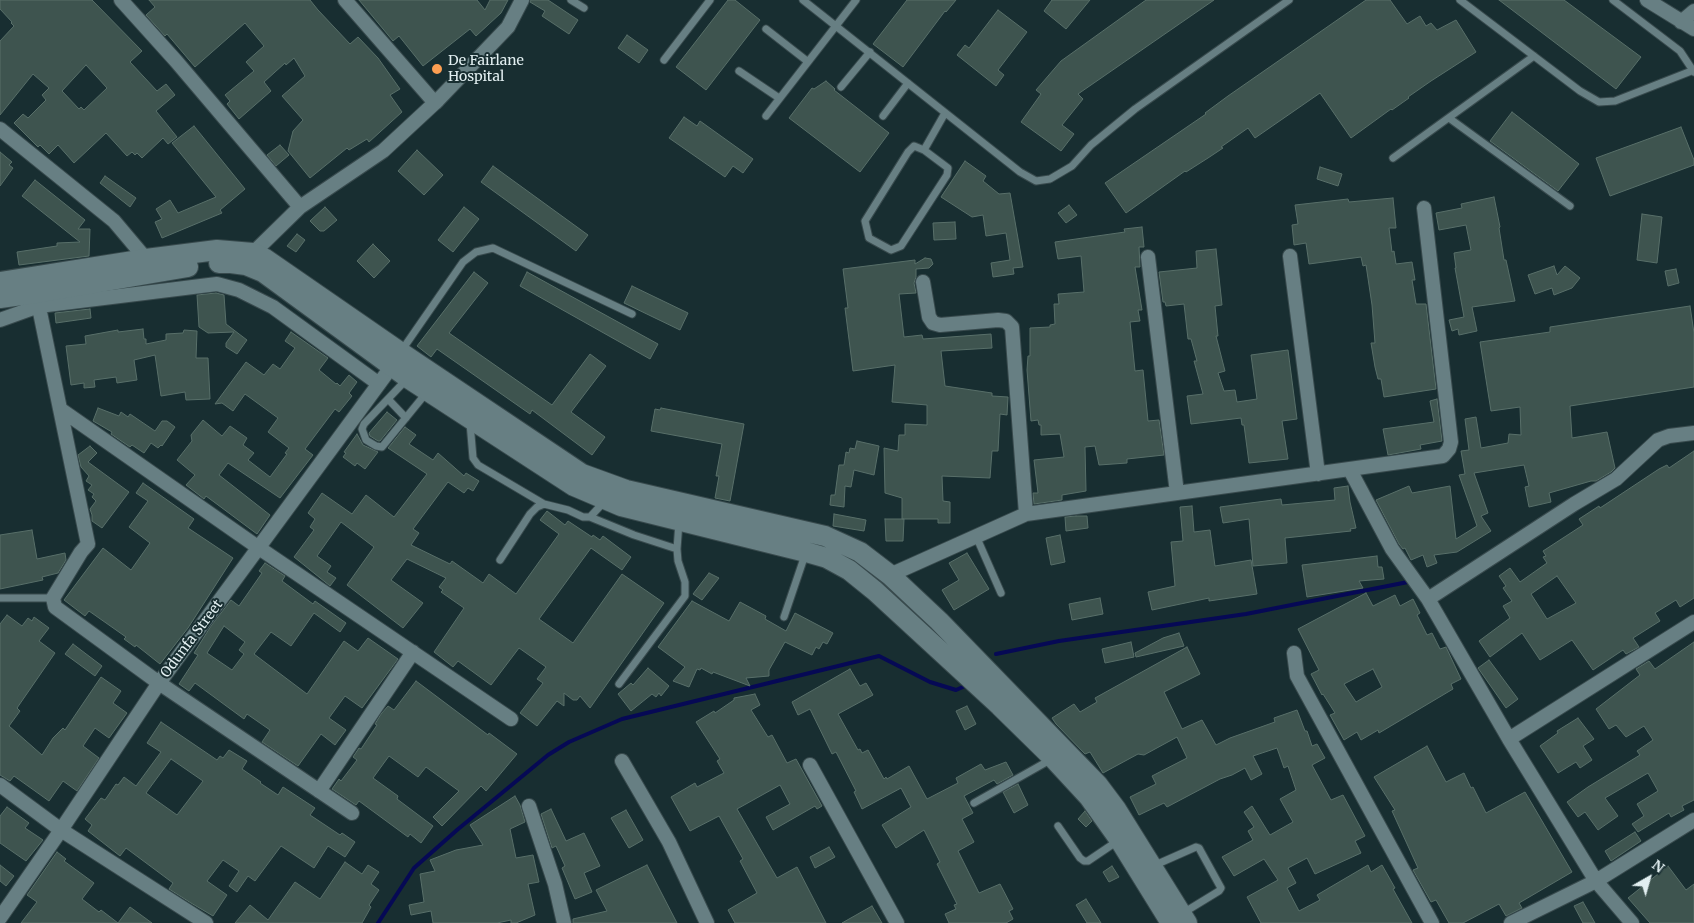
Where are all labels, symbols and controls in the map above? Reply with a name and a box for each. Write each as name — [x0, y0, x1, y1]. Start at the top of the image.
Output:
place label: De Fairlane Hospital — [448, 53, 524, 85]
marker: De Fairlane Hospital — [430, 62, 444, 76]
street label: Odunfa Street — [157, 597, 227, 681]
north arrow — [1624, 853, 1674, 903]
text: N — [1648, 856, 1668, 877]

